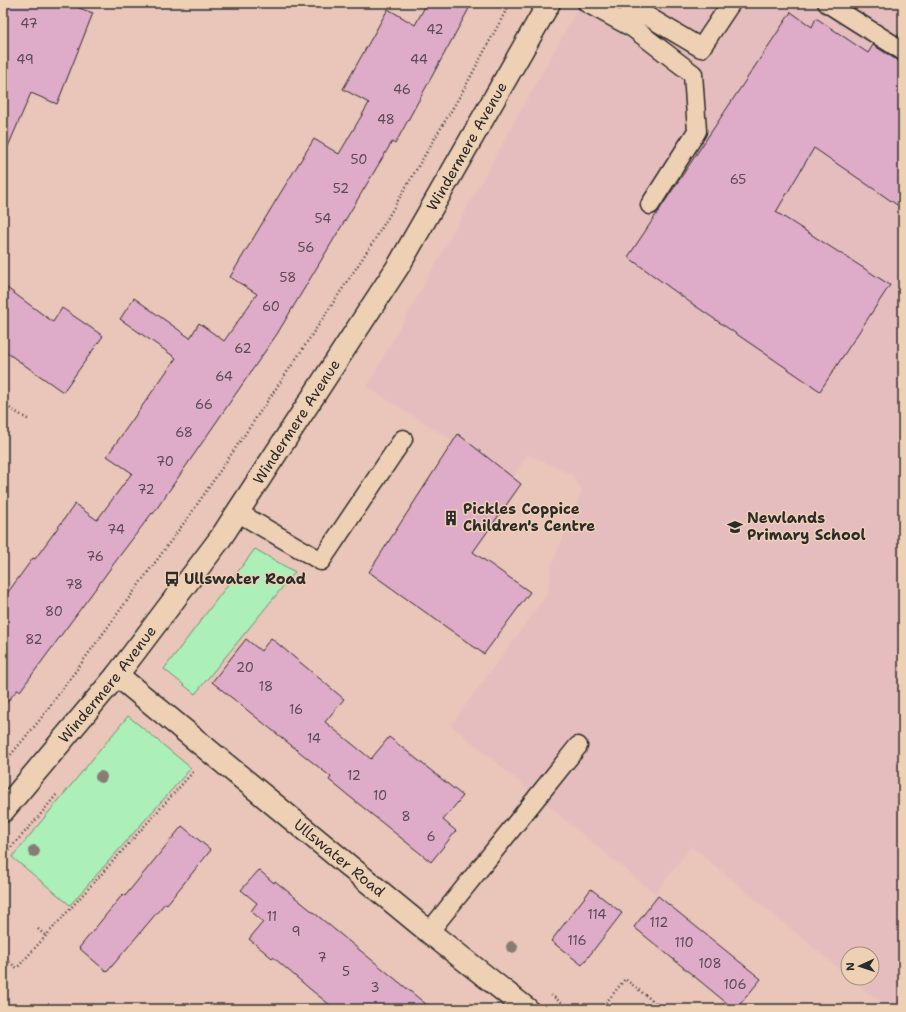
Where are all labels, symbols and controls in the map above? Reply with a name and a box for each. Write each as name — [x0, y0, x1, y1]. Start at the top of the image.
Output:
house number: 47 — [20, 15, 38, 32]
house number: 42 — [426, 21, 444, 38]
house number: 49 — [16, 51, 34, 68]
house number: 44 — [410, 51, 428, 68]
street label: Windermere Avenue — [422, 78, 512, 215]
house number: 46 — [393, 81, 411, 98]
house number: 48 — [377, 111, 395, 128]
house number: 50 — [351, 151, 367, 168]
house number: 65 — [730, 171, 746, 188]
house number: 52 — [333, 180, 349, 197]
house number: 54 — [315, 210, 331, 227]
house number: 56 — [298, 239, 314, 256]
house number: 58 — [280, 269, 296, 286]
house number: 60 — [262, 298, 280, 315]
house number: 62 — [234, 340, 252, 357]
street label: Windermere Avenue — [248, 355, 345, 488]
house number: 64 — [215, 368, 233, 385]
house number: 66 — [195, 396, 213, 413]
house number: 68 — [175, 424, 193, 441]
house number: 70 — [156, 453, 174, 470]
house number: 72 — [137, 481, 155, 498]
place label: Pickles Coppice Children's Centre — [463, 499, 595, 536]
place label: Newlands Primary School — [747, 508, 866, 545]
building icon: Pickles Coppice Children's Centre — [442, 509, 460, 527]
school or university icon: Newlands Primary School — [726, 518, 744, 536]
house number: 74 — [107, 521, 125, 538]
house number: 76 — [86, 548, 104, 565]
place label: Ullswater Road — [184, 569, 306, 589]
bus stop icon: Ullswater Road — [163, 570, 181, 588]
house number: 78 — [65, 576, 83, 593]
house number: 80 — [45, 603, 63, 620]
street label: Windermere Avenue — [54, 622, 161, 748]
house number: 82 — [25, 631, 43, 648]
house number: 20 — [236, 659, 254, 676]
house number: 18 — [259, 678, 273, 695]
house number: 16 — [289, 701, 303, 718]
house number: 14 — [307, 730, 321, 747]
house number: 12 — [347, 767, 361, 784]
house number: 10 — [373, 787, 387, 804]
house number: 8 — [401, 808, 411, 825]
street label: Ullswater Road — [290, 815, 389, 902]
house number: 6 — [426, 828, 436, 845]
house number: 114 — [588, 906, 606, 923]
house number: 11 — [267, 908, 277, 925]
house number: 112 — [650, 914, 668, 931]
house number: 9 — [291, 923, 301, 940]
house number: 116 — [567, 932, 587, 949]
house number: 110 — [674, 934, 694, 951]
north arrow — [840, 946, 880, 986]
house number: 7 — [317, 949, 327, 966]
house number: 108 — [698, 955, 722, 972]
text: N — [843, 961, 858, 971]
house number: 5 — [342, 963, 350, 980]
house number: 106 — [723, 976, 747, 993]
house number: 3 — [370, 979, 380, 996]

